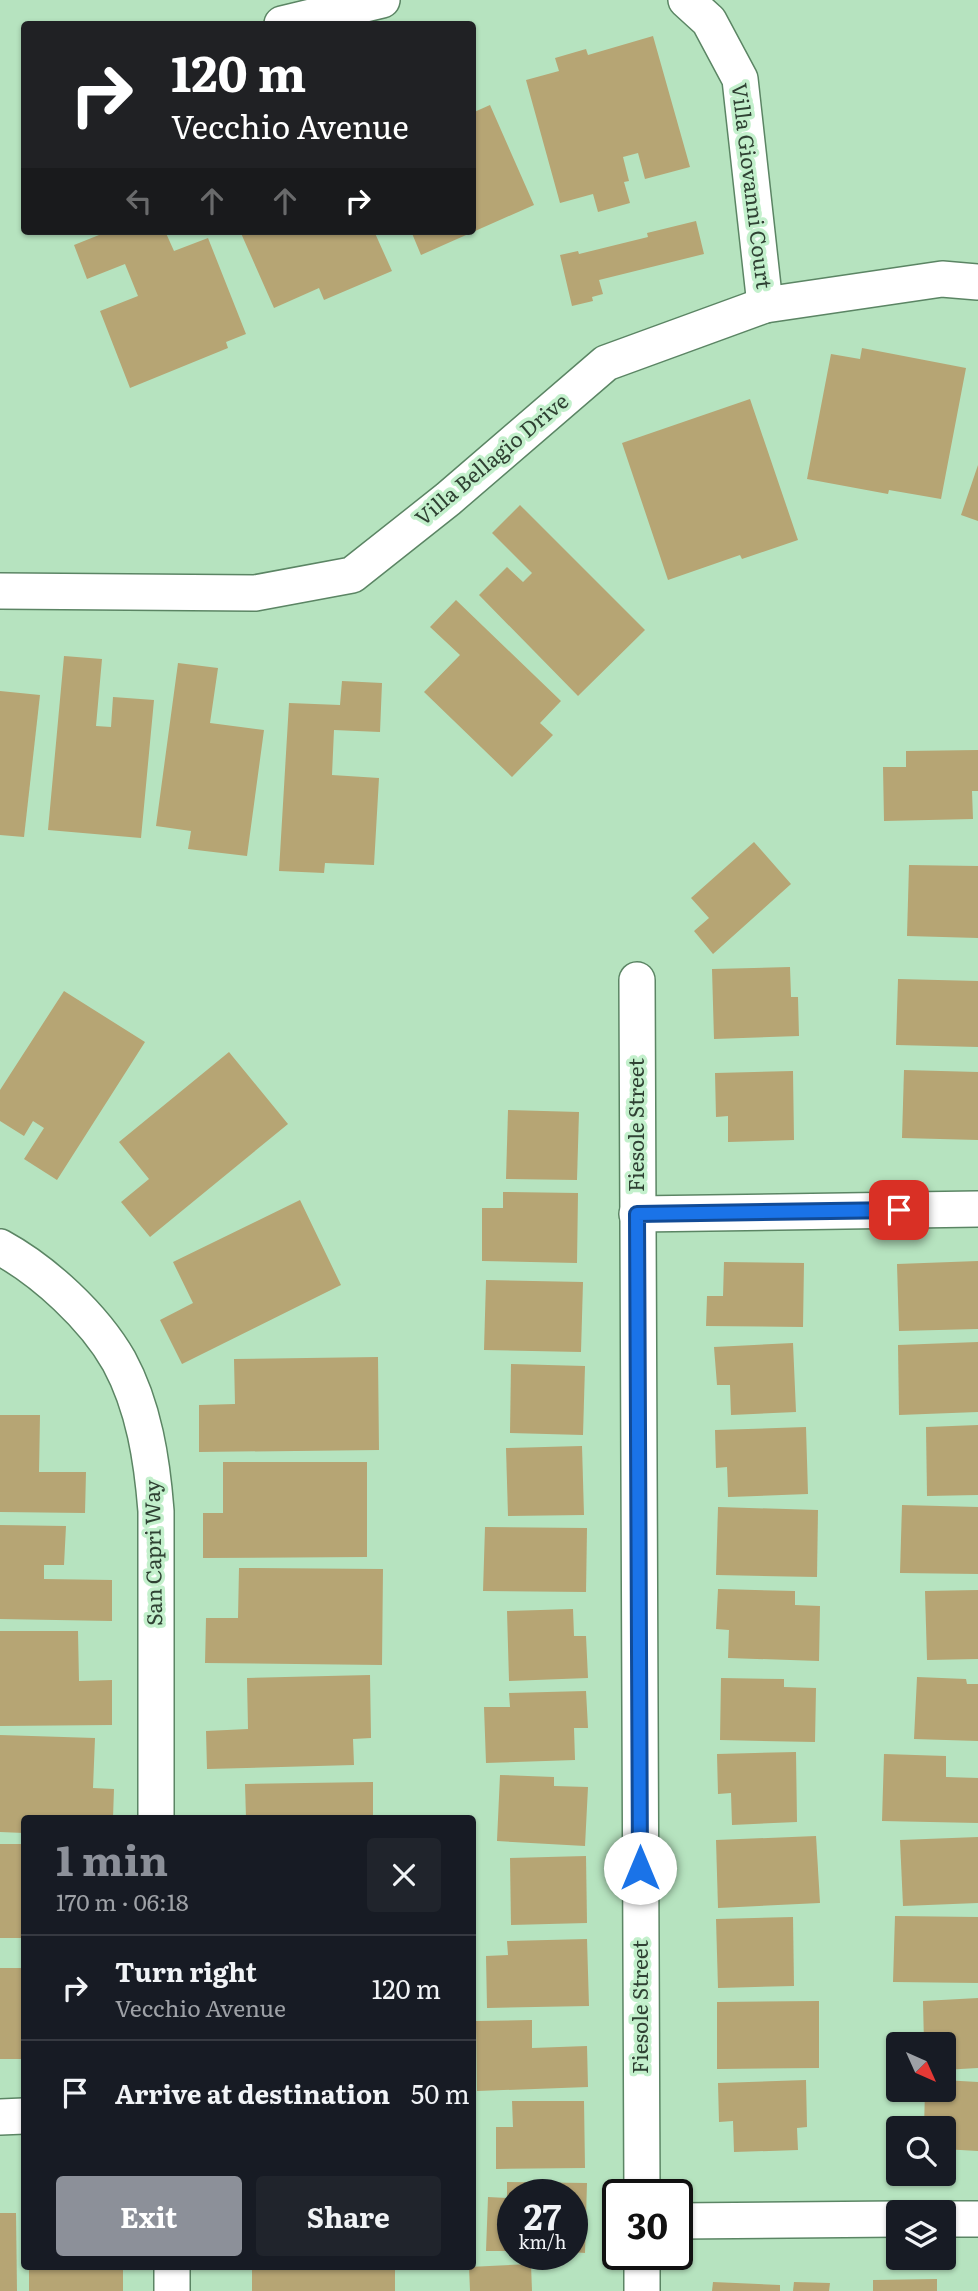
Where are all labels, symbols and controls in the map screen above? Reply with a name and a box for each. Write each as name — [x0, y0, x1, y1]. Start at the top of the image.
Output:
text: 120 m — [171, 34, 306, 107]
icon: right — [56, 49, 147, 140]
street label: Villa Giovanni Court — [725, 81, 782, 291]
text: Vecchio Avenue — [171, 101, 409, 149]
icon: left — [120, 182, 158, 220]
icon: ahead — [193, 182, 231, 220]
icon: ahead — [266, 182, 304, 220]
icon: right — [339, 182, 377, 220]
street label: Villa Bellagio Drive — [407, 384, 574, 532]
street label: Fiesole Street — [619, 1058, 650, 1192]
pin — [869, 1180, 929, 1240]
icon: arrive — [880, 1191, 918, 1229]
street label: San Capri Way — [135, 1479, 168, 1626]
text: 1 min — [56, 1827, 168, 1889]
position arrow — [603, 1831, 677, 1905]
button: close — [367, 1838, 441, 1912]
text: 170 m · 06:18 — [56, 1884, 189, 1918]
street label: Fiesole Street — [623, 1940, 654, 2074]
text: Turn right — [115, 1951, 257, 1990]
text: 120 m — [372, 1968, 441, 2007]
icon: right — [56, 1969, 94, 2007]
text: Vecchio Avenue — [115, 1990, 286, 2024]
north arrow — [886, 2032, 956, 2102]
map controls — [886, 2032, 956, 2270]
text: Arrive at destination — [115, 2073, 390, 2112]
text: 50 m — [411, 2073, 470, 2112]
icon: arrive — [56, 2074, 94, 2112]
button: search — [886, 2116, 956, 2186]
button: Exit — [56, 2176, 242, 2256]
button: Share — [256, 2176, 441, 2256]
speed limit sign: 30 — [602, 2179, 693, 2270]
text: 27 — [524, 2189, 561, 2241]
button: layers — [886, 2200, 956, 2270]
text: km/h — [519, 2228, 566, 2255]

